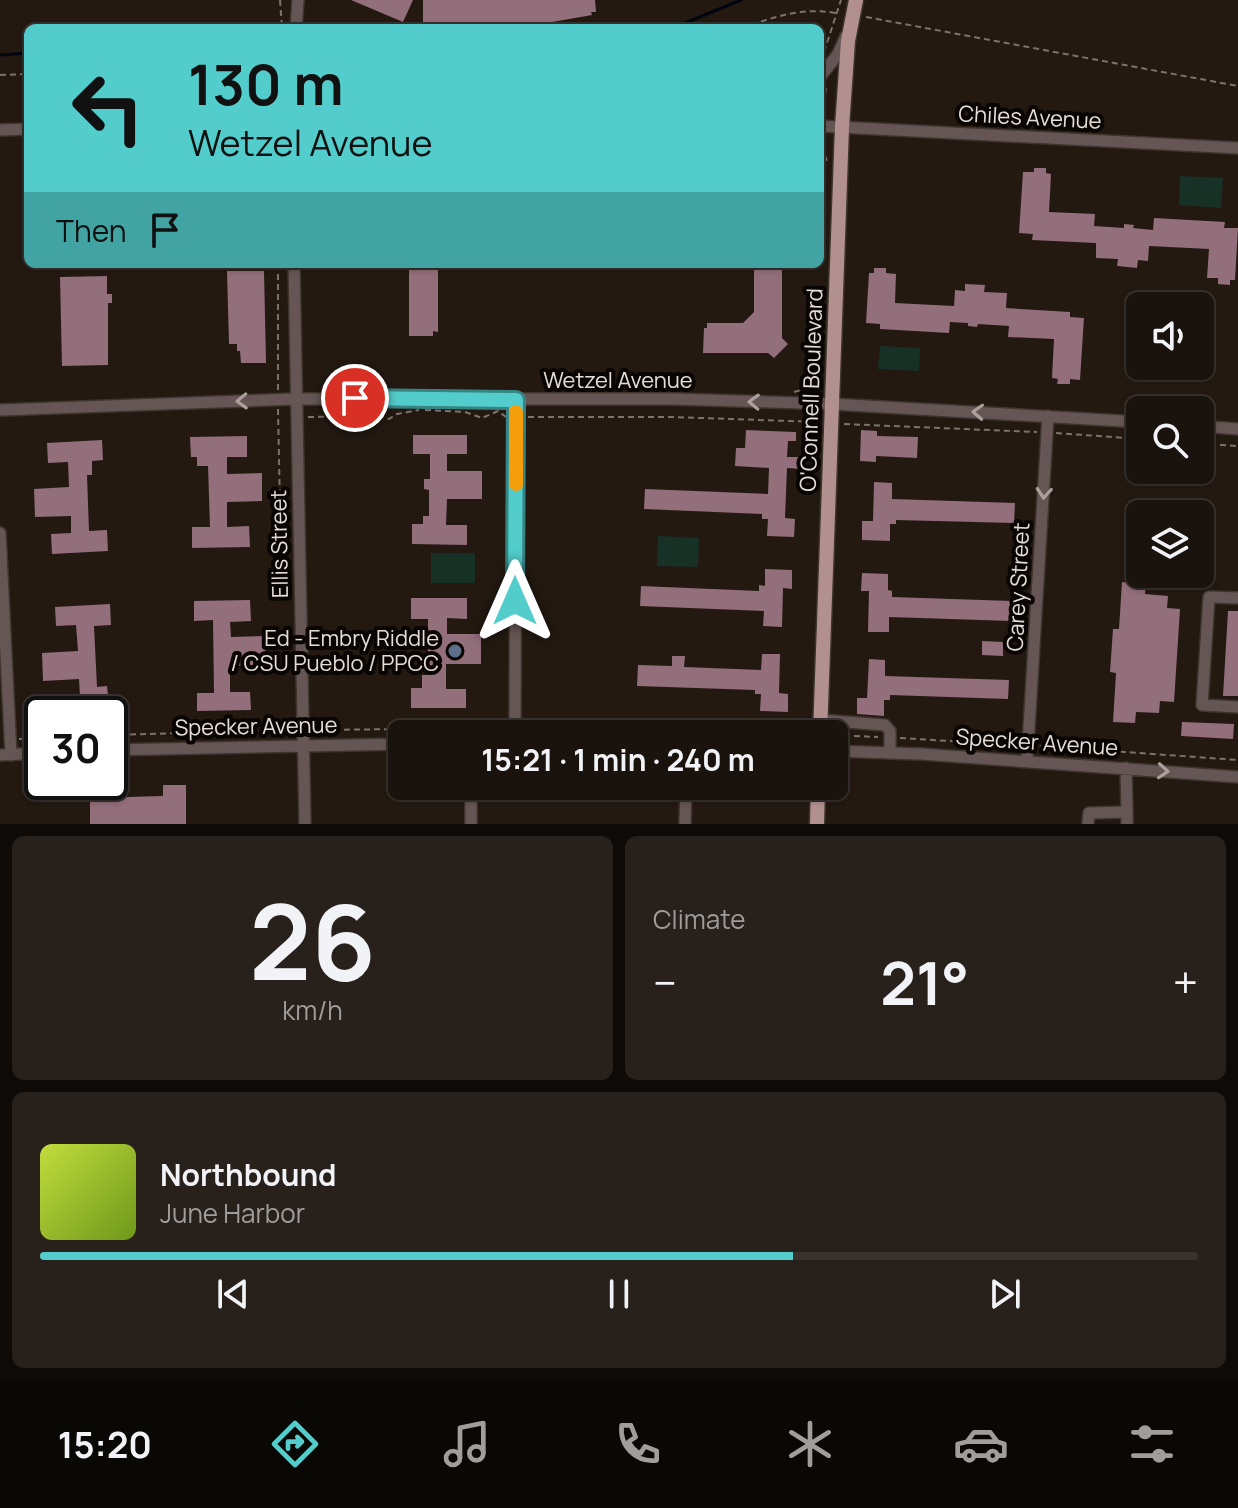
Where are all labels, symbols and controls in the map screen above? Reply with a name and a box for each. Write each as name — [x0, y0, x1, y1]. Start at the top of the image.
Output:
text: 130 m — [188, 45, 344, 122]
icon: left — [56, 56, 160, 160]
street label: Chiles Avenue — [958, 98, 1102, 136]
text: Wetzel Avenue — [188, 118, 433, 167]
icon: arrive — [143, 208, 187, 252]
text: Then — [56, 210, 127, 251]
street label: O'Connell Boulevard — [792, 288, 830, 492]
map controls — [1126, 292, 1214, 588]
button: sound — [1126, 292, 1214, 380]
pin — [321, 364, 389, 432]
street label: Wetzel Avenue — [543, 365, 693, 395]
icon: arrive — [333, 376, 377, 420]
one-way arrow — [235, 392, 248, 409]
one-way arrow — [747, 393, 760, 410]
button: search — [1126, 396, 1214, 484]
one-way arrow — [971, 404, 984, 421]
one-way arrow — [1035, 487, 1052, 500]
street label: Ellis Street — [263, 489, 295, 599]
button: layers — [1126, 500, 1214, 588]
street label: Carey Street — [1000, 522, 1036, 652]
position arrow — [473, 559, 557, 643]
place label: Ed - Embry Riddle / CSU Pueblo / PPCC — [230, 623, 439, 678]
marker: Ed - Embry Riddle / CSU Pueblo / PPCC — [446, 642, 464, 660]
speed limit sign: 30 — [24, 696, 128, 800]
street label: Specker Avenue — [174, 710, 338, 742]
street label: Specker Avenue — [955, 721, 1119, 763]
text: 15:21 · 1 min · 240 m — [481, 739, 755, 780]
one-way arrow — [1157, 762, 1170, 779]
text: 26 — [249, 869, 376, 1011]
text: Climate — [653, 901, 745, 937]
text: 21° — [880, 941, 969, 1023]
text: − — [653, 952, 677, 1012]
text: + — [1173, 952, 1198, 1012]
text: km/h — [282, 992, 343, 1028]
text: Northbound — [160, 1154, 337, 1195]
text: June Harbor — [160, 1195, 305, 1231]
icon: previous — [211, 1272, 255, 1316]
icon: pause — [597, 1272, 641, 1316]
icon: next — [983, 1272, 1027, 1316]
icon: directions — [267, 1416, 323, 1472]
icon: music — [439, 1416, 495, 1472]
icon: phone — [610, 1416, 666, 1472]
icon: climate — [782, 1416, 838, 1472]
icon: car — [953, 1416, 1009, 1472]
icon: filters — [1124, 1416, 1180, 1472]
text: 15:20 — [58, 1420, 152, 1469]

